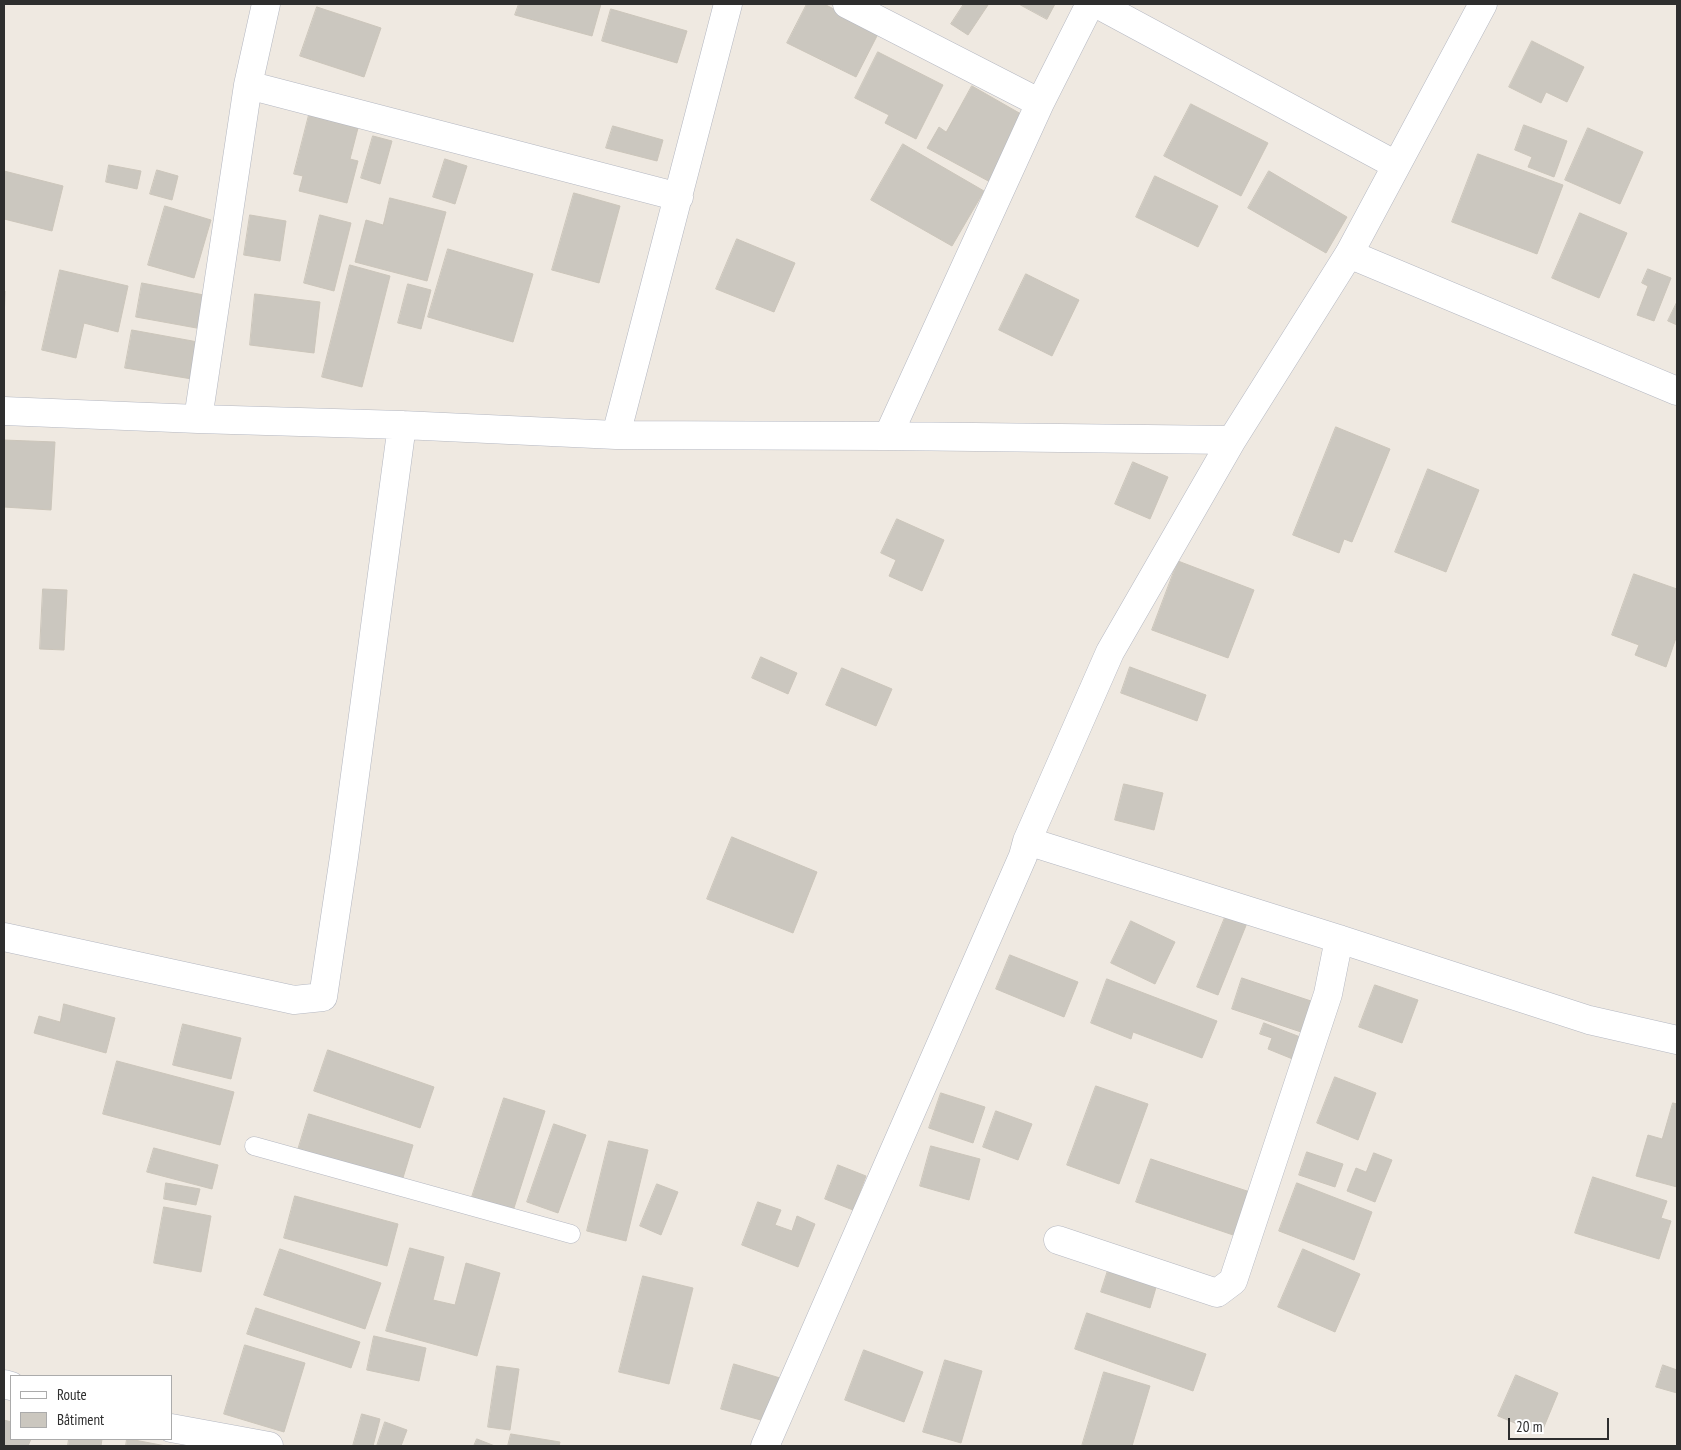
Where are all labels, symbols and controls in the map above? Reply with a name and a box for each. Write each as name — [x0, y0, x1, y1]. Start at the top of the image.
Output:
legend — [10, 1375, 172, 1440]
text: Route — [57, 1385, 87, 1404]
scale bar — [1511, 1408, 1612, 1440]
text: Bâtiment — [57, 1410, 104, 1429]
text: 20 m — [1516, 1417, 1542, 1436]

